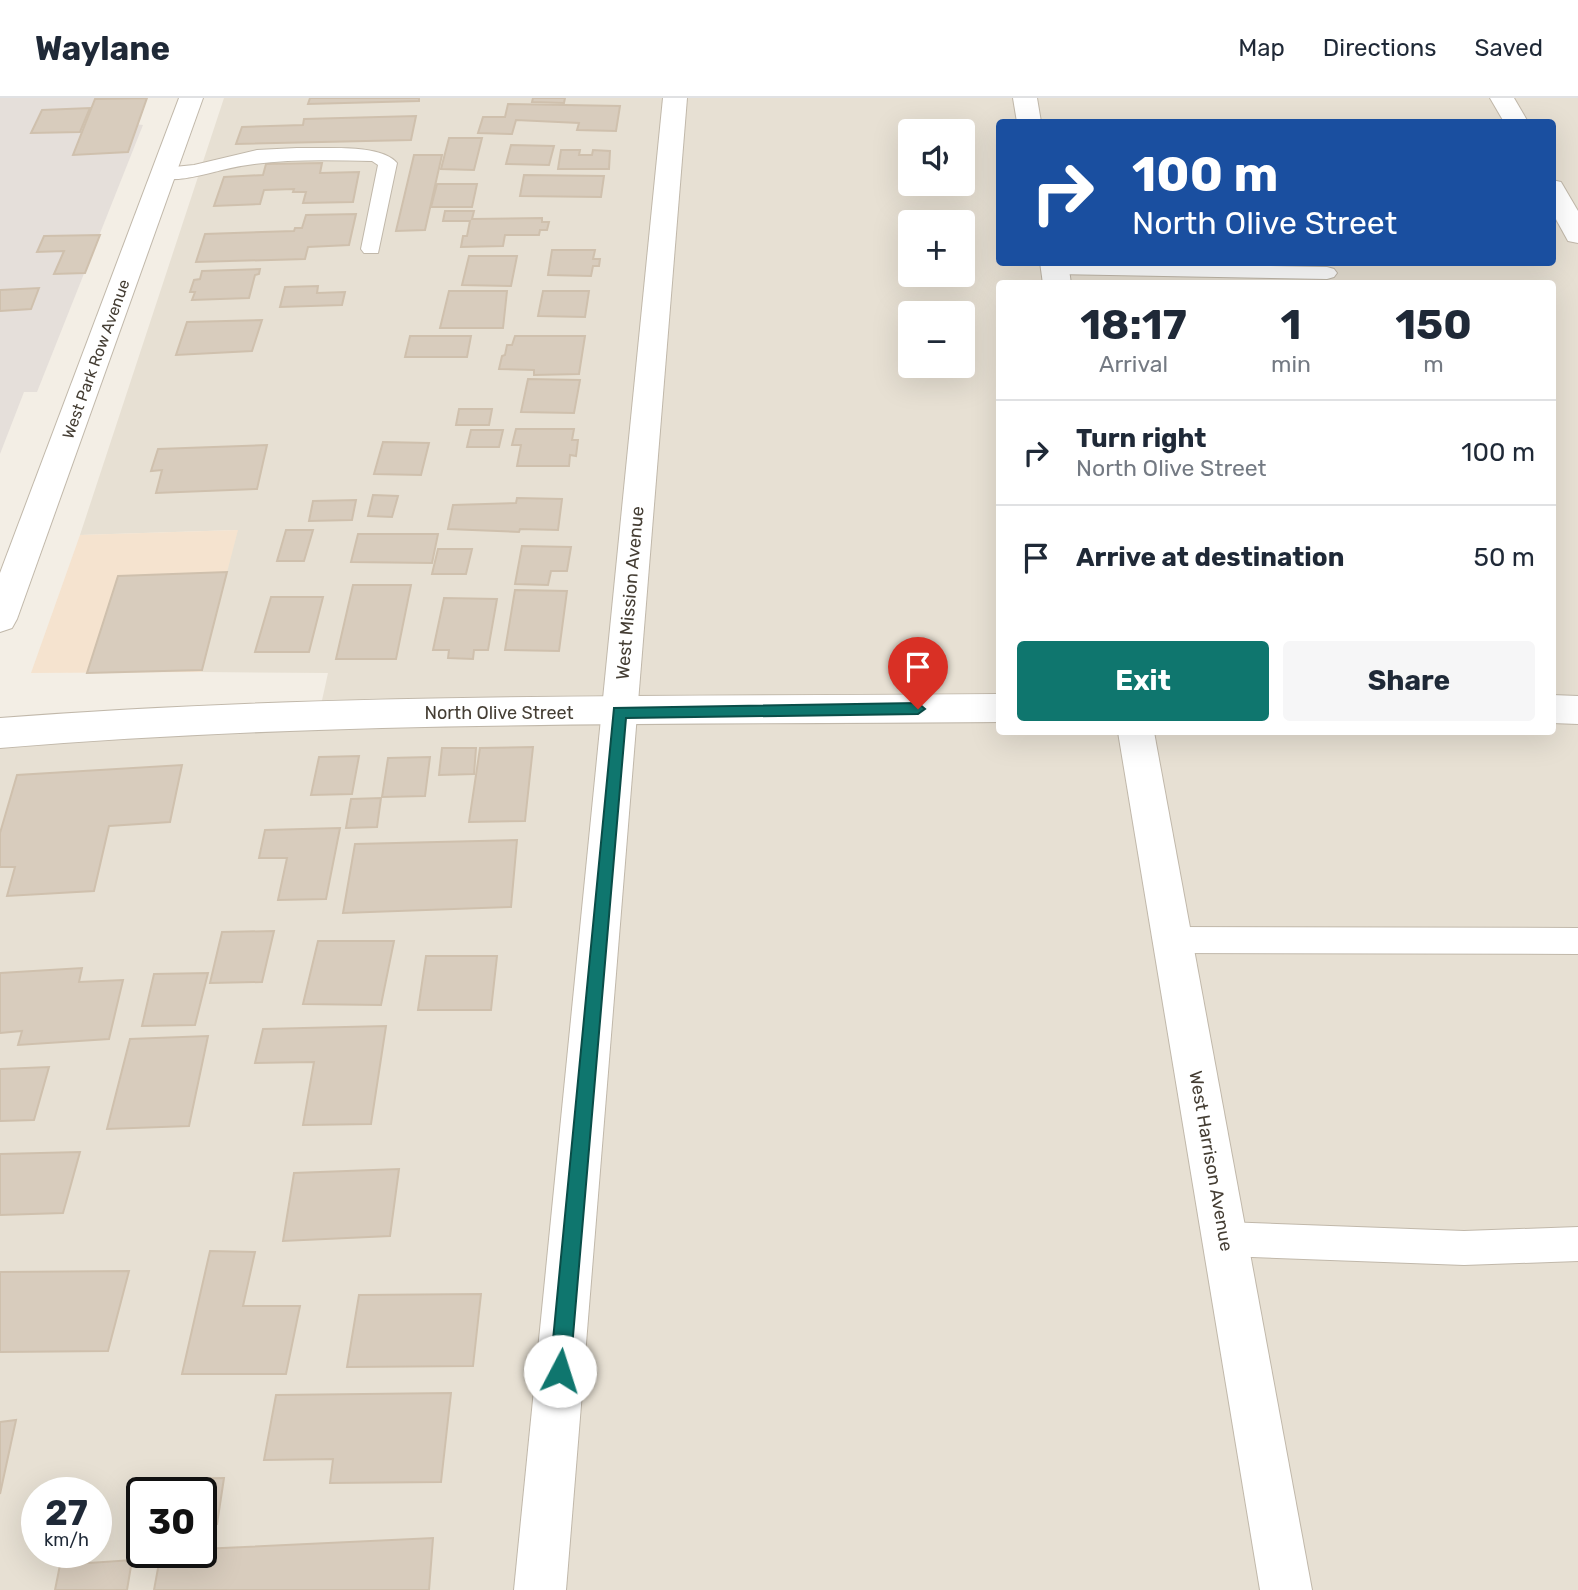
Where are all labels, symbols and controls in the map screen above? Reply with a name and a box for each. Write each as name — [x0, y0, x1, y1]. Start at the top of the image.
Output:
text: Waylane — [35, 29, 170, 68]
text: Map — [1238, 34, 1285, 62]
text: Directions — [1323, 34, 1436, 62]
text: Saved — [1474, 34, 1543, 62]
map controls — [898, 119, 975, 378]
button: sound — [898, 119, 975, 196]
text: 100 m — [1132, 145, 1278, 203]
icon: right — [1017, 147, 1108, 238]
text: North Olive Street — [1132, 204, 1397, 242]
button: + — [898, 210, 975, 287]
street label: West Park Row Avenue — [58, 277, 134, 441]
text: 18:17 — [1080, 300, 1187, 350]
text: 1 — [1281, 300, 1301, 350]
text: 150 — [1395, 300, 1472, 350]
button: − — [898, 301, 975, 378]
text: Arrival — [1099, 350, 1168, 378]
text: min — [1271, 350, 1311, 378]
text: m — [1423, 350, 1444, 378]
text: Turn right — [1076, 423, 1206, 454]
icon: right — [1017, 434, 1055, 472]
text: 100 m — [1461, 437, 1535, 468]
text: North Olive Street — [1076, 454, 1267, 482]
street label: West Mission Avenue — [611, 505, 649, 681]
icon: arrive — [1017, 539, 1055, 577]
text: Arrive at destination — [1076, 542, 1344, 573]
text: 50 m — [1474, 542, 1535, 573]
pin — [888, 637, 948, 709]
button: Exit — [1017, 641, 1269, 721]
button: Share — [1283, 641, 1535, 721]
icon: arrive — [899, 648, 937, 686]
street label: North Olive Street — [424, 702, 574, 724]
street label: West Harrison Avenue — [1184, 1069, 1238, 1253]
position arrow — [523, 1334, 597, 1408]
speed limit sign: 30 — [126, 1477, 217, 1568]
text: 27 — [45, 1492, 88, 1534]
text: km/h — [44, 1529, 89, 1551]

